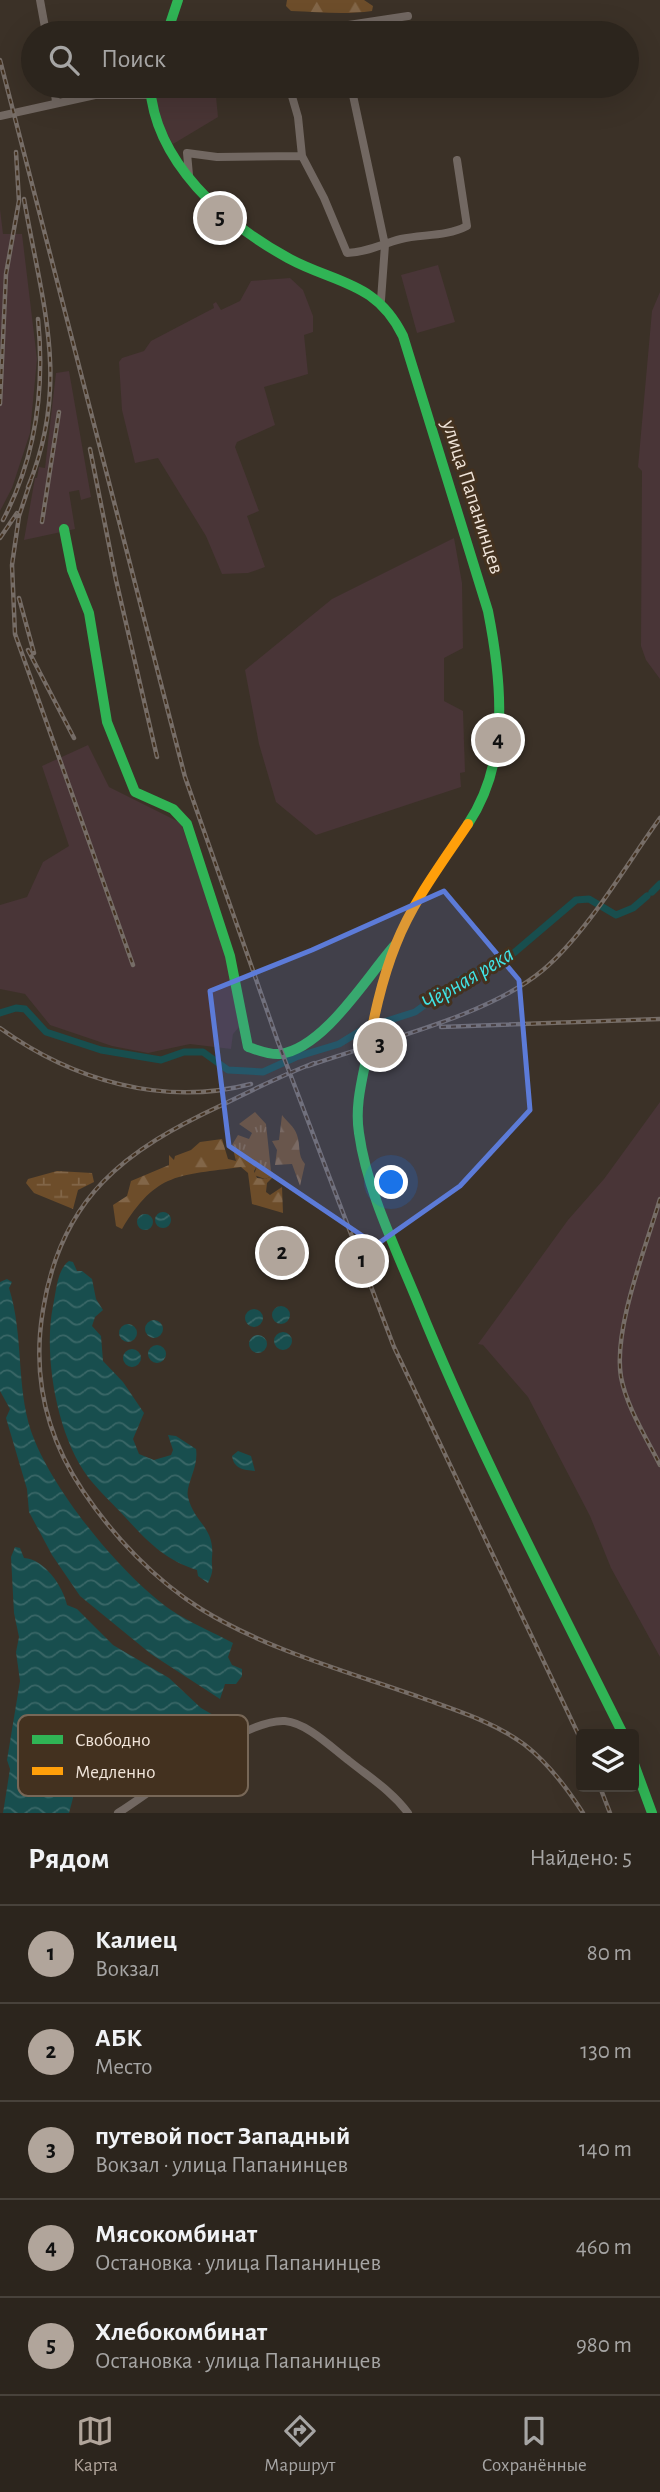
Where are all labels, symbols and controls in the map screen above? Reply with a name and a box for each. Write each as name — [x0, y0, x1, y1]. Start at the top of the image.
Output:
search box — [21, 21, 639, 98]
icon: search — [45, 41, 83, 79]
text: Поиск — [101, 46, 166, 72]
pin: 5 — [197, 192, 243, 244]
street label: улица Папанинцев — [438, 417, 508, 577]
pin: 4 — [475, 714, 521, 766]
water label: Чёрная река — [418, 943, 518, 1015]
pin: 3 — [357, 1019, 403, 1071]
your location — [374, 1165, 408, 1199]
pin: 2 — [259, 1227, 305, 1279]
pin: 1 — [339, 1235, 385, 1287]
legend — [18, 1715, 248, 1796]
map controls — [576, 1729, 639, 1792]
button: layers — [576, 1729, 639, 1792]
text: Свободно — [75, 1731, 151, 1750]
text: Медленно — [75, 1763, 155, 1782]
text: Рядом — [28, 1844, 110, 1874]
text: Найдено: 5 — [529, 1847, 632, 1870]
text: Калиец — [95, 1927, 177, 1953]
text: 1 — [47, 1942, 55, 1965]
text: 80 m — [587, 1942, 632, 1965]
text: Вокзал — [95, 1958, 160, 1981]
text: АБК — [95, 2025, 142, 2051]
text: 2 — [46, 2040, 56, 2063]
text: 130 m — [580, 2040, 632, 2063]
text: Место — [95, 2056, 152, 2079]
text: путевой пост Западный — [95, 2123, 350, 2149]
text: 3 — [46, 2138, 56, 2161]
text: 140 m — [579, 2138, 632, 2161]
text: Вокзал · улица Папанинцев — [95, 2154, 348, 2177]
text: Мясокомбинат — [95, 2221, 257, 2247]
text: 4 — [45, 2236, 57, 2259]
text: 460 m — [576, 2236, 632, 2259]
text: Остановка · улица Папанинцев — [95, 2252, 381, 2275]
text: Хлебокомбинат — [95, 2319, 267, 2345]
text: 5 — [46, 2334, 56, 2357]
text: 980 m — [576, 2334, 632, 2357]
text: Остановка · улица Папанинцев — [95, 2350, 381, 2373]
tab: Карта — [73, 2412, 118, 2477]
tab: Маршрут — [264, 2412, 335, 2477]
tab: Сохранённые — [482, 2412, 587, 2477]

